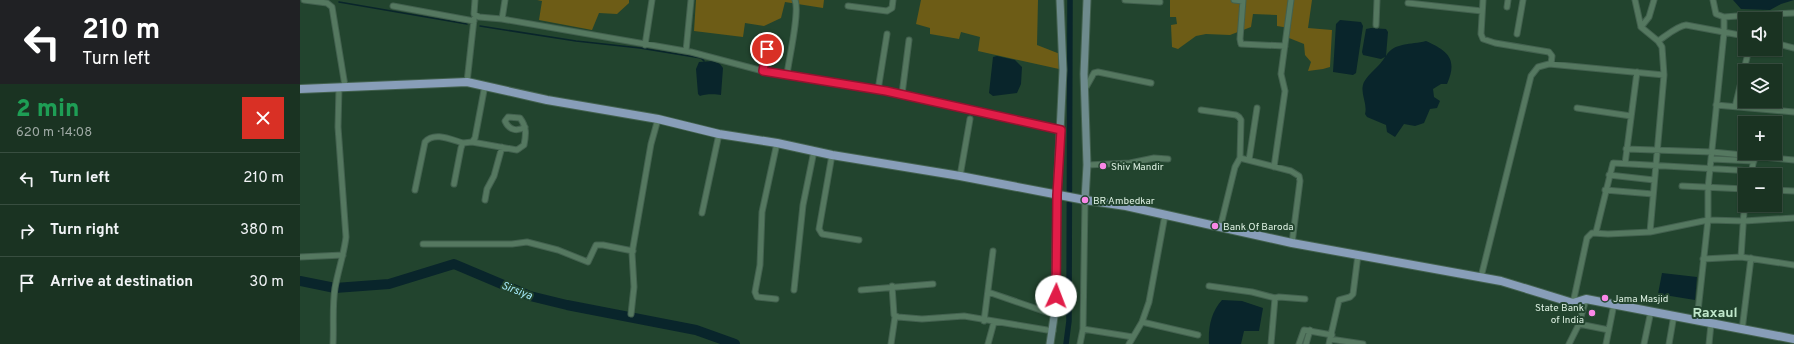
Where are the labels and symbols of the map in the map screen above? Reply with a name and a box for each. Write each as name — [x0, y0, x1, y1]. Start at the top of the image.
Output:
pin — [750, 32, 784, 66]
marker: Shiv Mandir — [1098, 161, 1108, 171]
place label: Shiv Mandir — [1111, 161, 1164, 174]
marker: BR Ambedkar — [1080, 195, 1090, 205]
place label: BR Ambedkar — [1093, 195, 1155, 208]
marker: Bank Of Baroda — [1210, 221, 1220, 231]
place label: Bank Of Baroda — [1223, 221, 1294, 234]
position arrow — [1035, 275, 1077, 317]
water label: Sirsiya — [499, 279, 534, 303]
marker: Jama Masjid — [1600, 293, 1610, 303]
place label: Jama Masjid — [1613, 293, 1668, 306]
place label: State Bank of India — [1535, 302, 1584, 327]
district label: Raxaul — [1692, 305, 1738, 322]
marker: State Bank of India — [1587, 308, 1597, 318]

